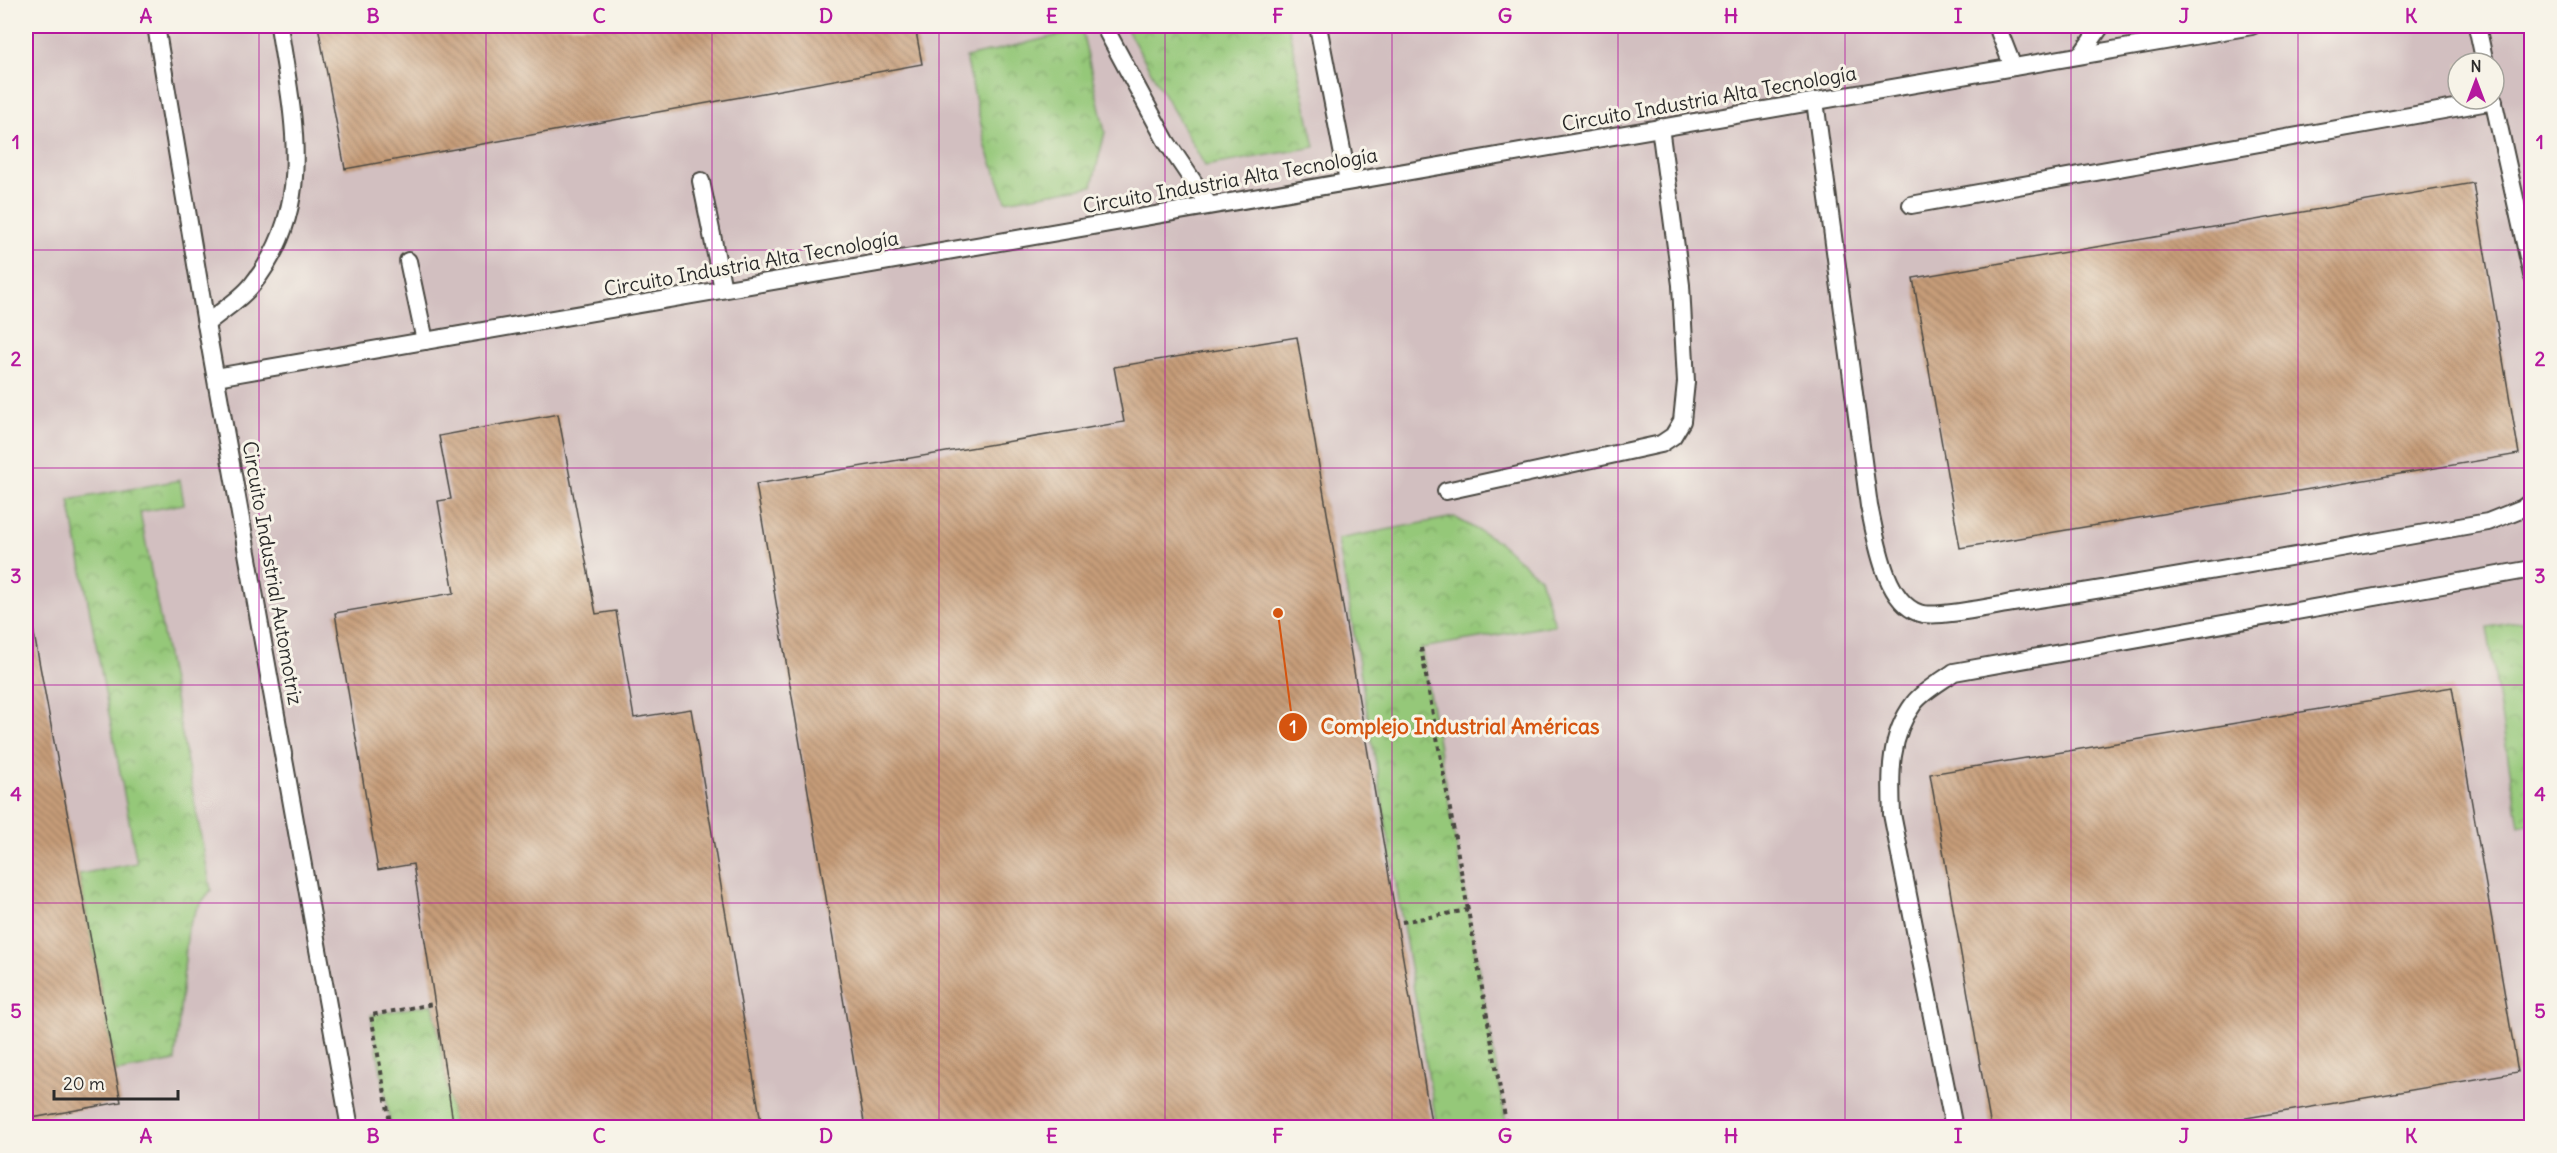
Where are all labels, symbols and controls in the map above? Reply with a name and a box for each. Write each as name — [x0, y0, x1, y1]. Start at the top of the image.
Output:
text: A — [140, 3, 153, 28]
text: B — [366, 3, 380, 28]
text: C — [592, 3, 606, 28]
text: D — [819, 3, 833, 28]
text: E — [1046, 3, 1058, 28]
text: F — [1272, 3, 1284, 28]
text: G — [1498, 3, 1512, 28]
text: H — [1724, 3, 1738, 28]
text: I — [1954, 3, 1963, 28]
text: J — [2179, 3, 2190, 28]
text: K — [2405, 3, 2418, 28]
north arrow — [2446, 51, 2506, 111]
text: N — [2470, 56, 2482, 76]
street label: Circuito Industria Alta Tecnología — [1560, 60, 1858, 136]
text: 1 — [12, 129, 20, 154]
text: 1 — [2536, 129, 2544, 154]
street label: Circuito Industria Alta Tecnología — [1081, 142, 1379, 218]
street label: Circuito Industria Alta Tecnología — [602, 225, 900, 301]
text: 2 — [11, 346, 22, 371]
text: 2 — [2535, 346, 2546, 371]
street label: Circuito Industrial Automotriz — [237, 439, 309, 707]
text: 3 — [10, 563, 22, 588]
text: 3 — [2534, 563, 2546, 588]
callout: Complejo Industrial Américas — [1278, 707, 1611, 746]
text: Complejo Industrial Américas — [1320, 713, 1600, 740]
text: 1 — [1289, 715, 1297, 738]
text: 4 — [10, 781, 22, 806]
text: 4 — [2534, 781, 2546, 806]
text: 5 — [10, 998, 22, 1023]
text: 5 — [2534, 998, 2546, 1023]
scale bar — [54, 1063, 178, 1101]
text: 20 m — [63, 1072, 105, 1095]
text: A — [140, 1123, 153, 1148]
text: B — [366, 1123, 380, 1148]
text: C — [592, 1123, 606, 1148]
text: D — [819, 1123, 833, 1148]
text: E — [1046, 1123, 1058, 1148]
text: F — [1272, 1123, 1284, 1148]
text: G — [1498, 1123, 1512, 1148]
text: H — [1724, 1123, 1738, 1148]
text: I — [1954, 1123, 1963, 1148]
text: J — [2179, 1123, 2190, 1148]
text: K — [2405, 1123, 2418, 1148]

